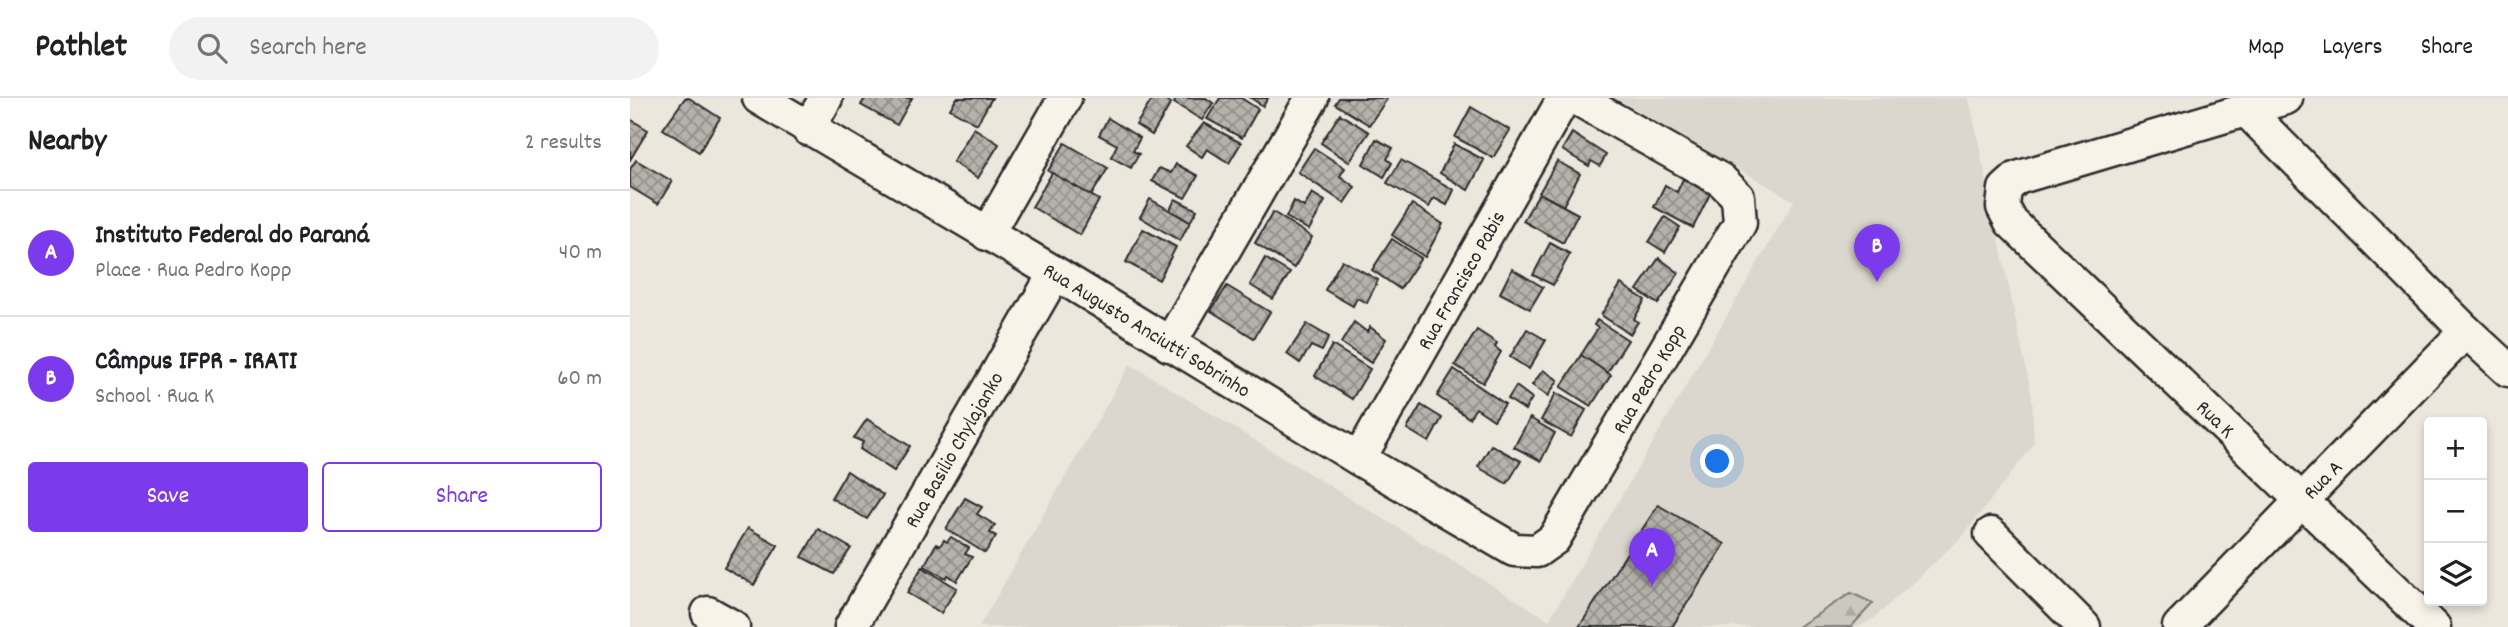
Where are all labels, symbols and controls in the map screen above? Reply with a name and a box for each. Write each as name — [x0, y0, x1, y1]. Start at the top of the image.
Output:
search box — [169, 17, 659, 80]
text: Pathlet — [35, 25, 127, 72]
icon: search — [193, 29, 231, 67]
text: Search here — [249, 30, 367, 67]
text: Map — [2248, 31, 2284, 65]
text: Layers — [2322, 31, 2383, 65]
text: Share — [2421, 31, 2473, 65]
text: Nearby — [28, 122, 106, 165]
text: 2 results — [525, 127, 602, 160]
street label: Rua Francisco Pabis — [1412, 206, 1515, 356]
text: Instituto Federal do Paraná — [95, 218, 369, 255]
pin: B — [1854, 224, 1900, 282]
text: A — [45, 237, 57, 270]
text: 40 m — [559, 237, 602, 270]
text: Place · Rua Pedro Kopp — [95, 255, 292, 288]
street label: Rua Augusto Anciutti Sobrinho — [1036, 257, 1255, 407]
street label: Rua Pedro Kopp — [1607, 319, 1695, 441]
text: Câmpus IFPR - IRATI — [95, 344, 297, 381]
text: B — [46, 363, 56, 396]
text: 60 m — [557, 363, 602, 396]
street label: Rua Basilio Chylajanko — [899, 367, 1013, 535]
text: School · Rua K — [95, 381, 214, 414]
street label: Rua K — [2188, 395, 2240, 447]
map controls — [2424, 417, 2487, 606]
button: + — [2424, 417, 2487, 480]
your location — [1700, 444, 1734, 478]
street label: Rua A — [2298, 454, 2351, 508]
button: Save — [28, 462, 308, 532]
button: Share — [322, 462, 602, 532]
button: − — [2424, 480, 2487, 543]
pin: A — [1629, 528, 1675, 586]
button: layers — [2424, 543, 2487, 606]

